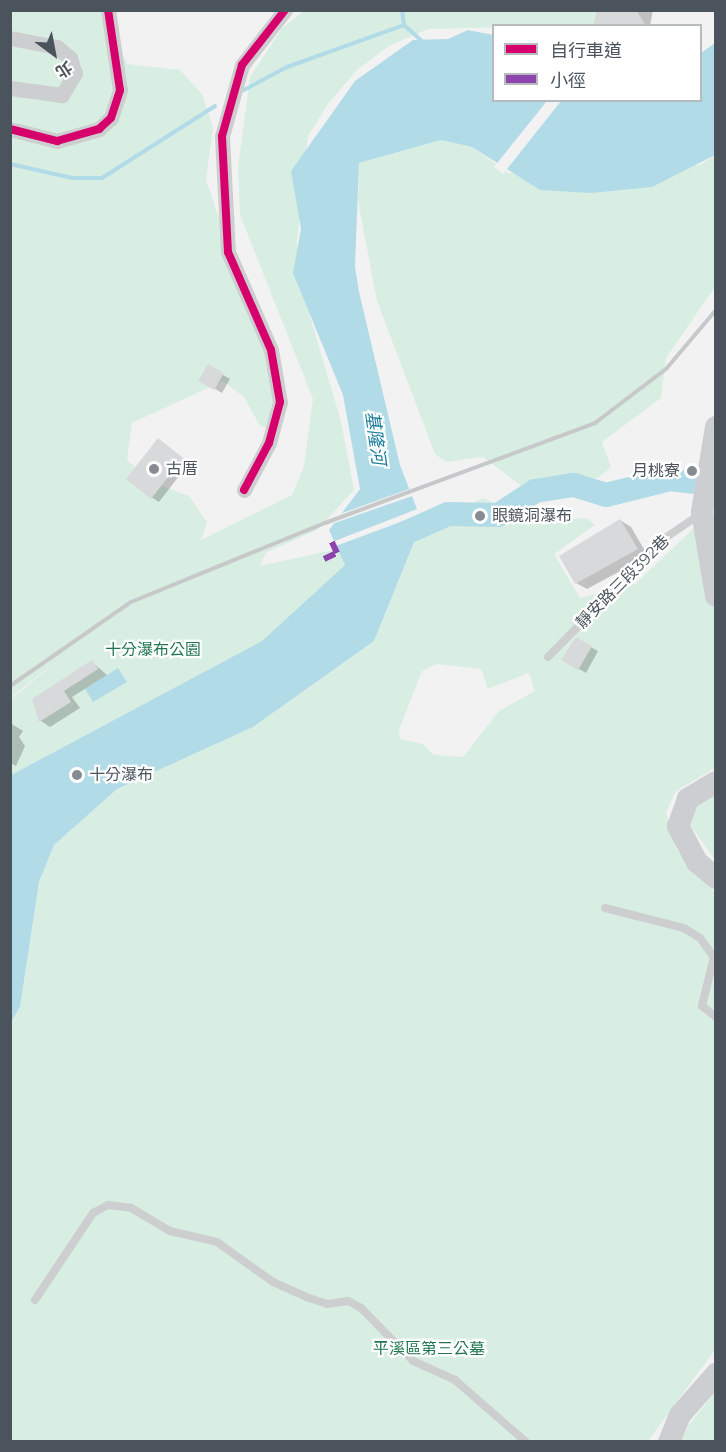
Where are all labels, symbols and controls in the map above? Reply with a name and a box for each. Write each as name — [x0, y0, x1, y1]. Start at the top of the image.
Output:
north arrow — [24, 24, 84, 84]
legend — [492, 24, 702, 102]
text: 自行車道 — [550, 40, 622, 62]
text: 北 — [52, 57, 76, 82]
text: 小徑 — [550, 70, 586, 92]
water label: 基隆河 — [361, 410, 389, 466]
place label: 古厝 — [166, 459, 198, 479]
place label: 月桃寮 — [632, 461, 680, 481]
marker: 古厝 — [147, 462, 161, 476]
marker: 月桃寮 — [685, 464, 699, 478]
place label: 眼鏡洞瀑布 — [492, 506, 572, 526]
marker: 眼鏡洞瀑布 — [473, 509, 487, 523]
street label: 靜安路三段392巷 — [572, 531, 674, 633]
park label: 十分瀑布公園 — [105, 640, 201, 660]
place label: 十分瀑布 — [89, 765, 153, 785]
marker: 十分瀑布 — [70, 768, 84, 782]
park label: 平溪區第三公墓 — [373, 1339, 485, 1359]

